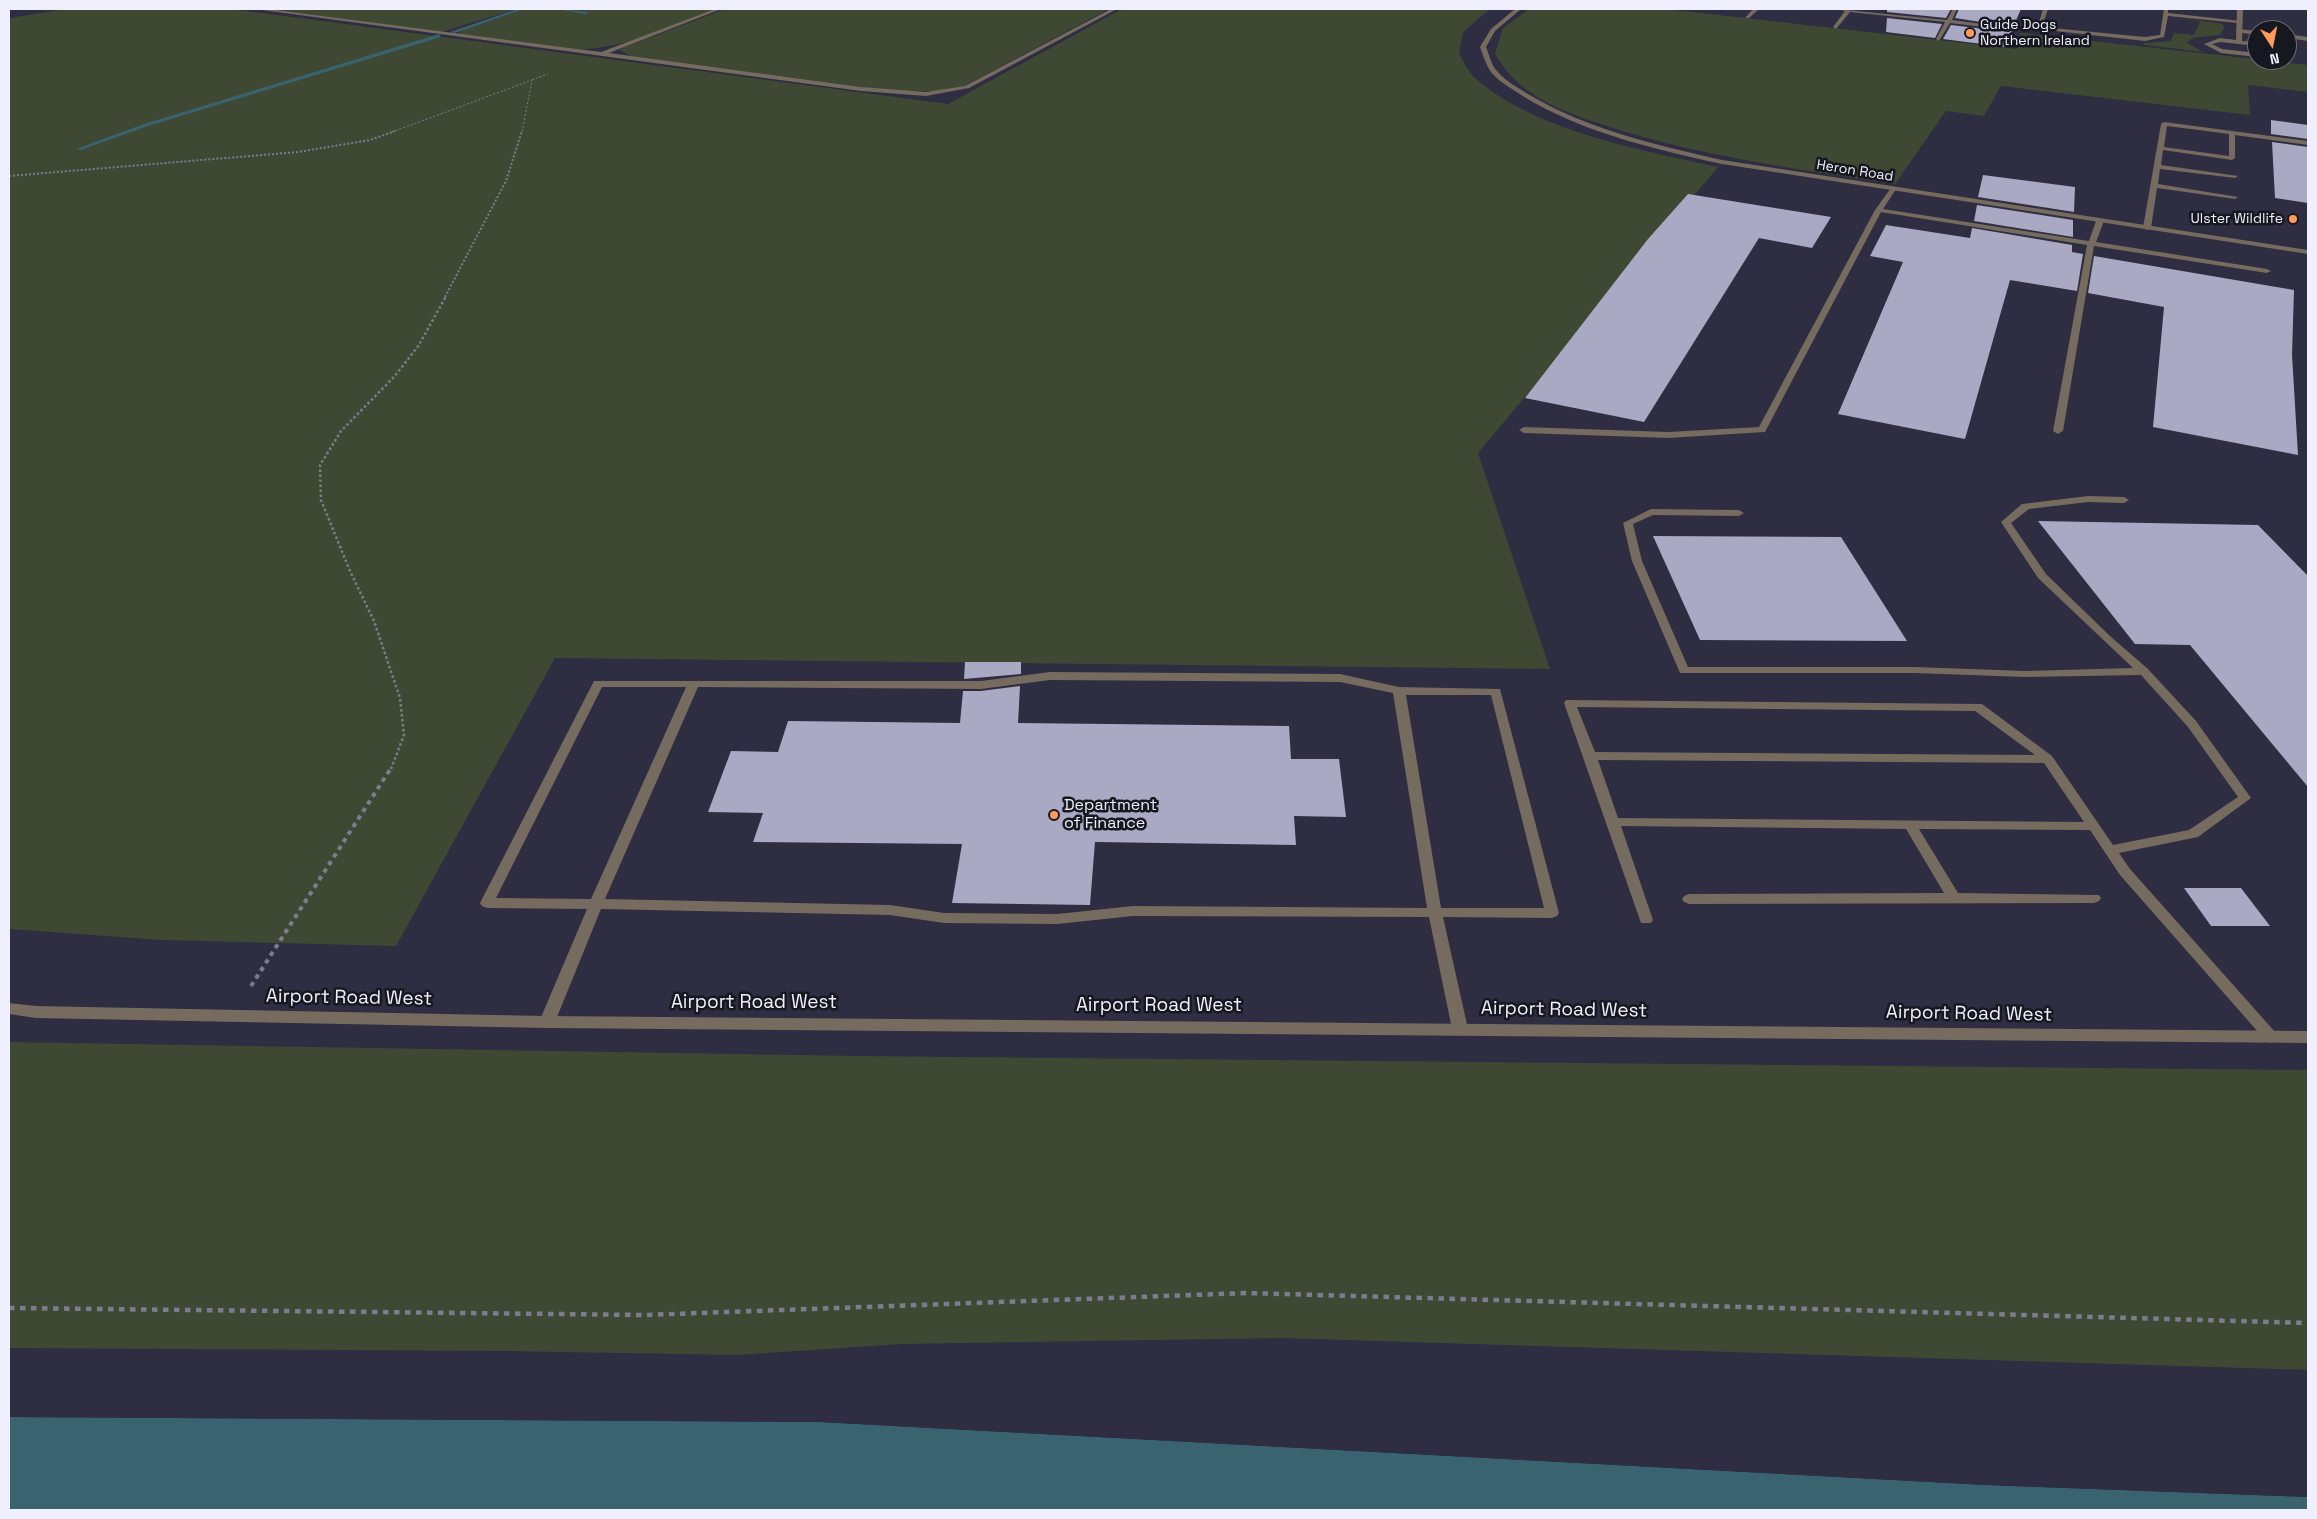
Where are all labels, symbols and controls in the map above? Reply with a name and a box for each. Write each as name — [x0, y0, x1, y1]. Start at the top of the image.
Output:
place label: Guide Dogs Northern Ireland — [1980, 17, 2090, 49]
north arrow — [2247, 20, 2297, 70]
marker: Guide Dogs Northern Ireland — [1964, 27, 1976, 39]
text: N — [2268, 49, 2281, 68]
street label: Heron Road — [1815, 157, 1895, 185]
place label: Ulster Wildlife — [2191, 211, 2283, 227]
marker: Ulster Wildlife — [2287, 213, 2299, 225]
place label: Department of Finance — [1064, 796, 1157, 834]
marker: Department of Finance — [1048, 809, 1060, 821]
street label: Airport Road West — [266, 985, 432, 1011]
street label: Airport Road West — [671, 992, 837, 1014]
street label: Airport Road West — [1076, 995, 1242, 1017]
street label: Airport Road West — [1481, 997, 1647, 1023]
street label: Airport Road West — [1886, 1001, 2052, 1027]

